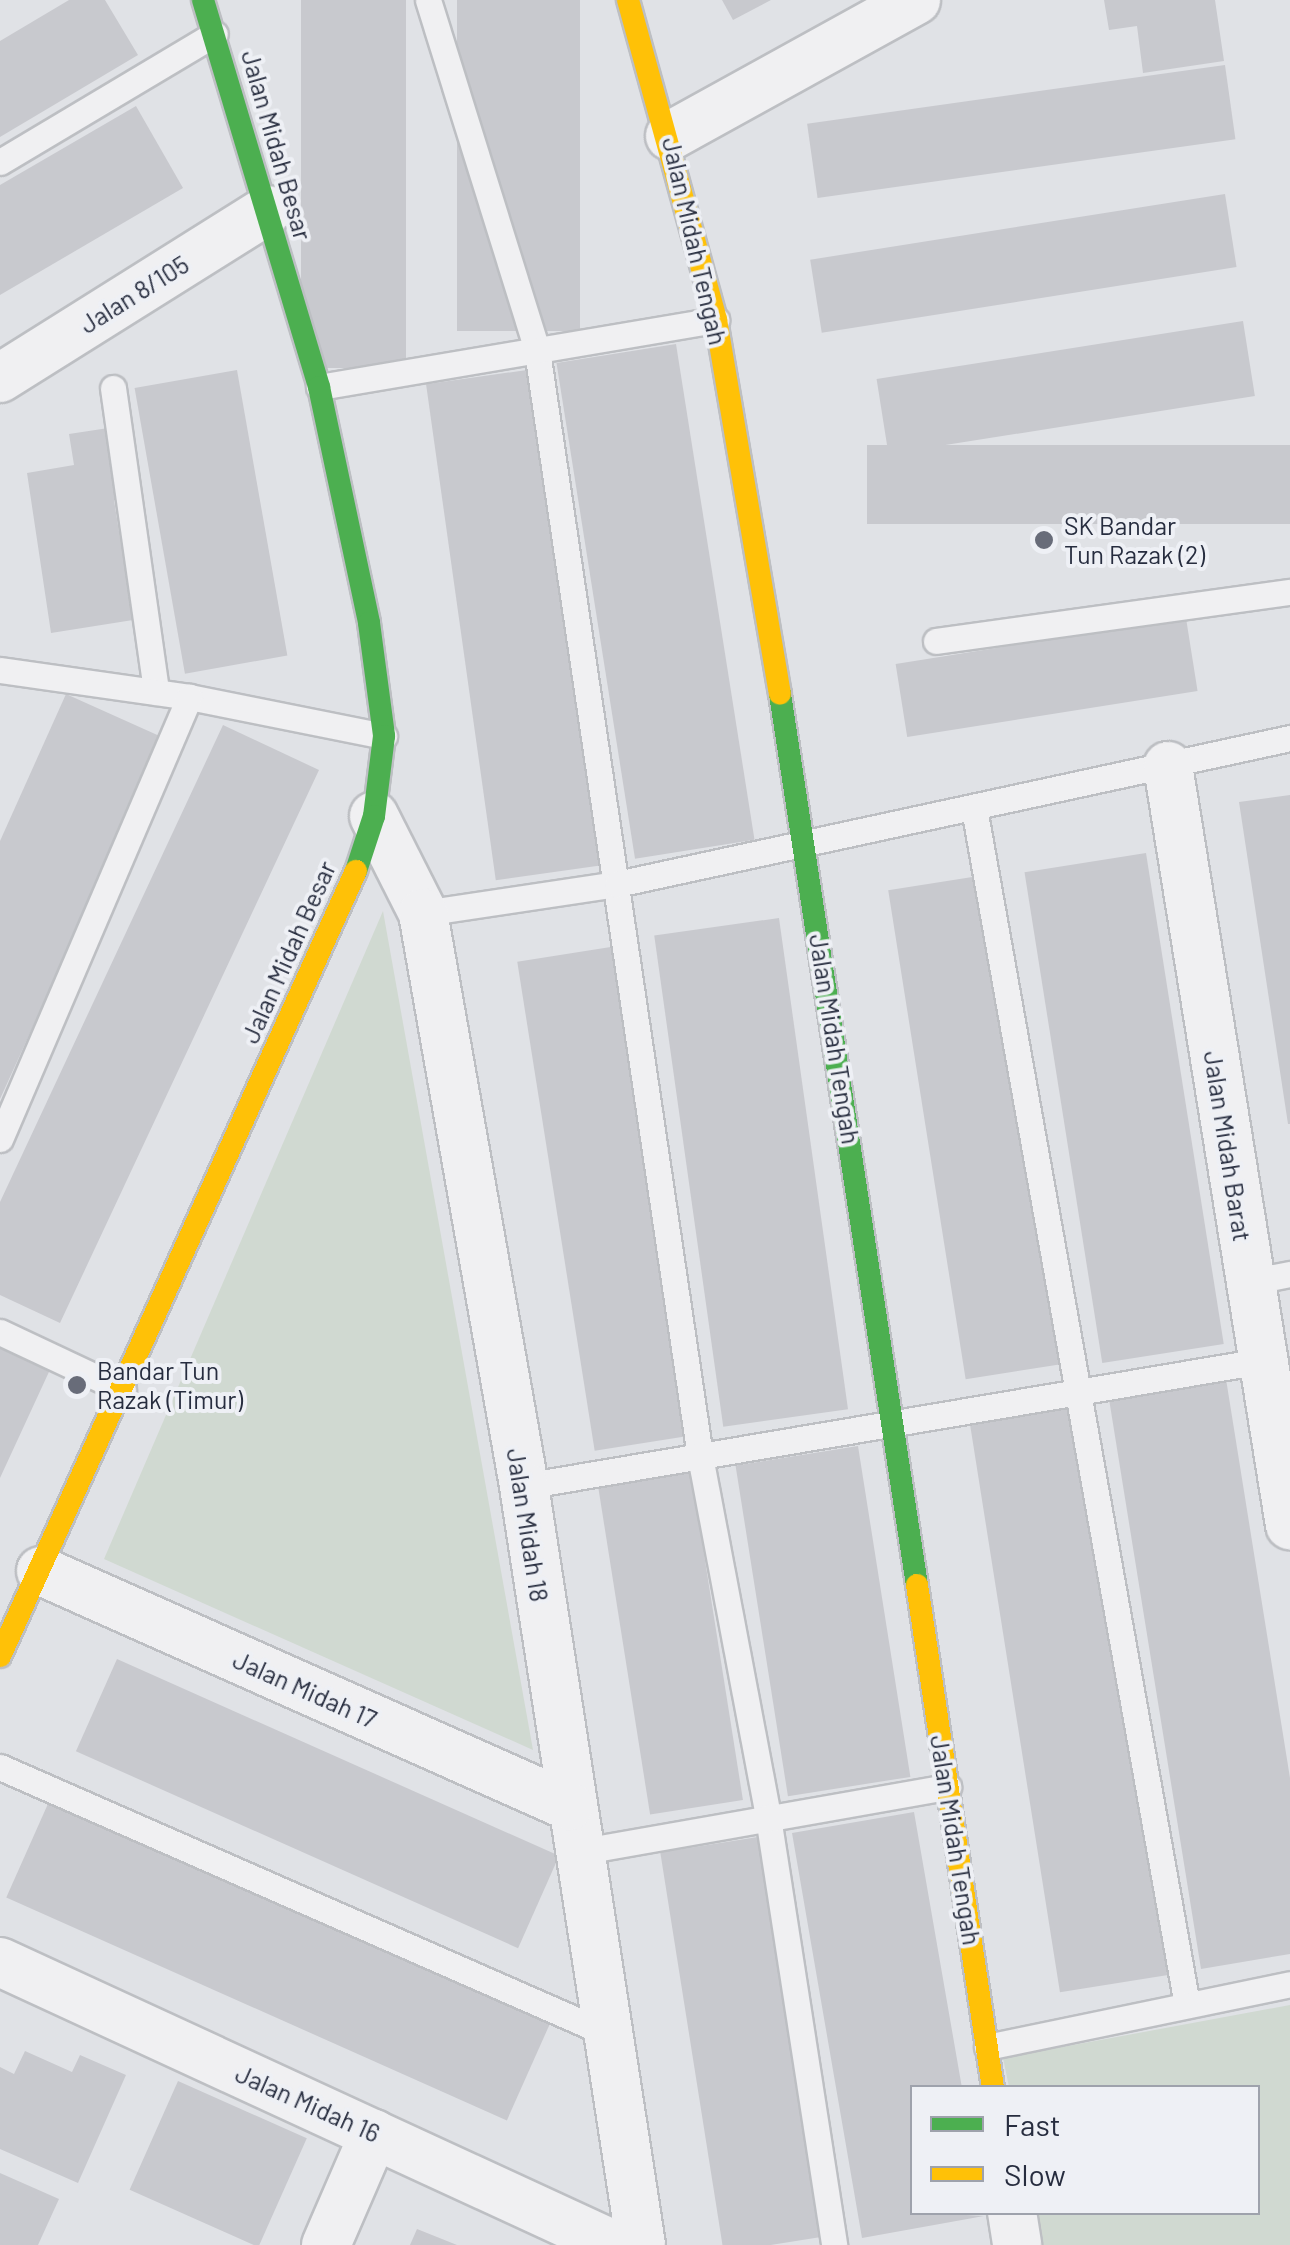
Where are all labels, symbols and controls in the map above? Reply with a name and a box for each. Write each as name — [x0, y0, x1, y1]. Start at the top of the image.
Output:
street label: Jalan Midah Besar — [236, 47, 318, 243]
street label: Jalan Midah Tengah — [657, 134, 733, 348]
street label: Jalan 8/105 — [74, 249, 194, 339]
place label: SK Bandar Tun Razak (2) — [1064, 511, 1205, 570]
marker: SK Bandar Tun Razak (2) — [1033, 529, 1055, 551]
street label: Jalan Midah Besar — [234, 856, 342, 1048]
street label: Jalan Midah Tengah — [804, 932, 866, 1146]
street label: Jalan Midah Barat — [1198, 1049, 1258, 1243]
place label: Bandar Tun Razak (Timur) — [97, 1356, 243, 1415]
marker: Bandar Tun Razak (Timur) — [66, 1374, 88, 1396]
street label: Jalan Midah 18 — [501, 1446, 555, 1604]
street label: Jalan Midah 17 — [229, 1644, 381, 1734]
street label: Jalan Midah Tengah — [925, 1733, 987, 1947]
street label: Jalan Midah 16 — [231, 2058, 385, 2148]
legend — [910, 2085, 1260, 2215]
text: Fast — [1004, 2106, 1061, 2142]
text: Slow — [1004, 2156, 1066, 2192]

